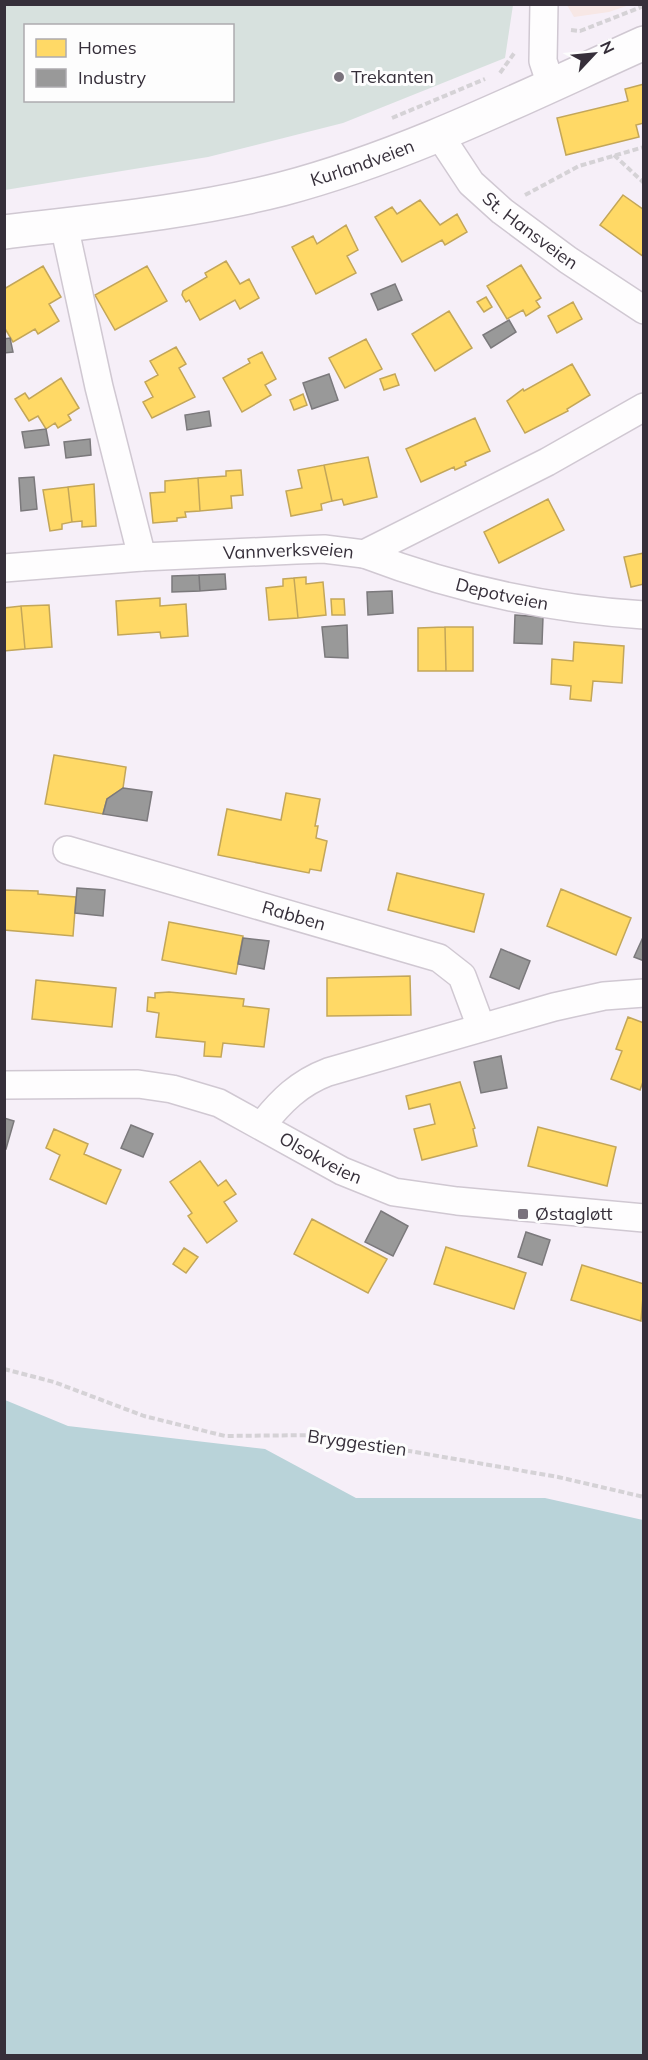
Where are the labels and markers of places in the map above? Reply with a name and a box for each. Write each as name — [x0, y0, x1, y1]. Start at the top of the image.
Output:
place label: Trekanten — [351, 65, 434, 88]
marker: Trekanten — [332, 70, 346, 84]
place label: Østagløtt — [535, 1202, 613, 1225]
marker: Østagløtt — [516, 1207, 530, 1221]

